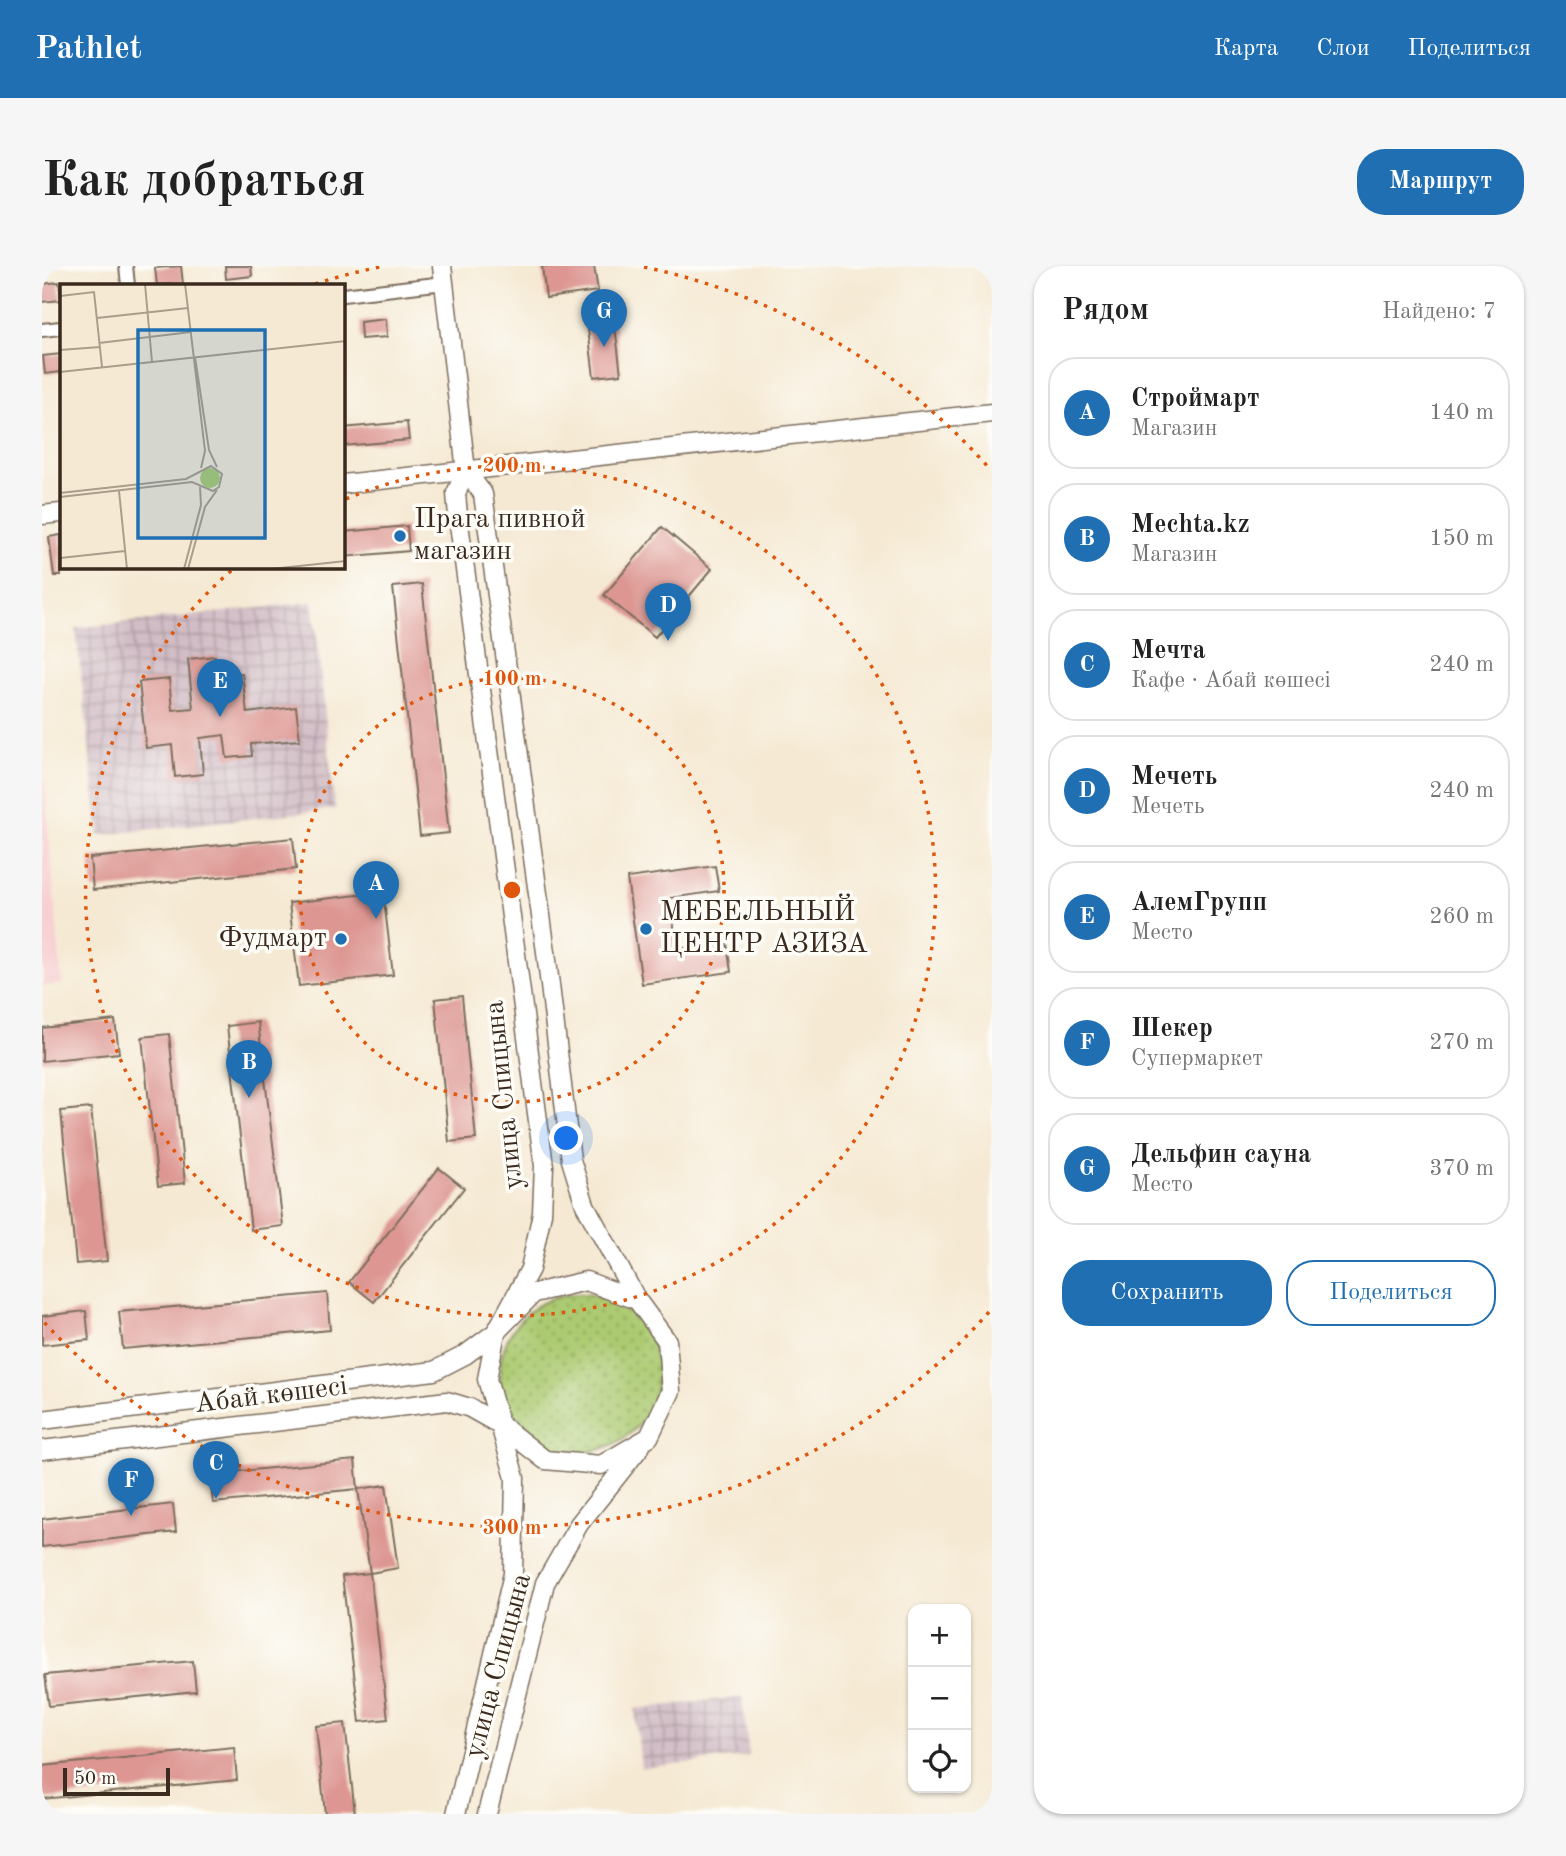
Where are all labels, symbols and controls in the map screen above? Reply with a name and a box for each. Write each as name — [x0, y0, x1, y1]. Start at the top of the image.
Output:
text: Pathlet — [35, 33, 142, 66]
text: Карта — [1214, 37, 1279, 61]
text: Слои — [1317, 37, 1370, 61]
text: Поделиться — [1408, 37, 1531, 61]
button: Маршрут — [1357, 149, 1524, 215]
text: Как добраться — [42, 158, 366, 207]
inset map — [60, 284, 345, 569]
pin: G — [581, 289, 627, 347]
text: Рядом — [1062, 296, 1149, 326]
text: Найдено: 7 — [1382, 300, 1496, 323]
text: Строймарт — [1131, 386, 1259, 412]
text: A — [1078, 401, 1096, 424]
text: 140 m — [1429, 401, 1494, 424]
text: Магазин — [1131, 417, 1217, 440]
text: 200 m — [482, 456, 542, 477]
place label: Прага пивной магазин — [414, 506, 586, 566]
text: Mechta.kz — [1131, 512, 1250, 538]
text: B — [1079, 527, 1095, 550]
text: 150 m — [1429, 527, 1494, 550]
marker: Прага пивной магазин — [392, 528, 408, 544]
text: Магазин — [1131, 543, 1217, 566]
pin: D — [645, 583, 691, 641]
text: Мечта — [1131, 638, 1206, 664]
text: C — [1079, 653, 1095, 676]
text: 240 m — [1429, 653, 1494, 676]
pin: E — [197, 659, 243, 717]
text: 100 m — [482, 669, 542, 690]
text: Кафе · Абай көшесі — [1131, 669, 1331, 692]
text: Мечеть — [1131, 764, 1217, 790]
text: D — [1078, 779, 1096, 802]
text: 240 m — [1429, 779, 1494, 802]
text: Мечеть — [1131, 795, 1205, 818]
pin: A — [353, 861, 399, 919]
centre of rings — [500, 878, 524, 902]
text: АлемГрупп — [1131, 890, 1267, 916]
place label: МЕБЕЛЬНЫЙ ЦЕНТР АЗИЗА — [660, 893, 868, 959]
text: E — [1079, 905, 1095, 928]
text: 260 m — [1429, 905, 1494, 928]
marker: МЕБЕЛЬНЫЙ ЦЕНТР АЗИЗА — [638, 921, 654, 937]
text: Место — [1131, 921, 1193, 944]
place label: Фудмарт — [218, 925, 327, 953]
marker: Фудмарт — [333, 931, 349, 947]
street label: улица Спицына — [481, 999, 529, 1191]
text: Шекер — [1131, 1016, 1213, 1042]
text: F — [1079, 1031, 1095, 1054]
text: 270 m — [1429, 1031, 1494, 1054]
pin: B — [226, 1040, 272, 1098]
text: Супермаркет — [1131, 1047, 1263, 1070]
your location — [549, 1121, 583, 1155]
text: Дельфин сауна — [1131, 1142, 1311, 1168]
text: G — [1079, 1157, 1095, 1180]
text: 370 m — [1429, 1157, 1494, 1180]
text: Место — [1131, 1173, 1193, 1196]
button: Сохранить — [1062, 1260, 1272, 1326]
button: Поделиться — [1286, 1260, 1496, 1326]
street label: Абай көшесі — [193, 1373, 349, 1419]
pin: C — [193, 1441, 239, 1499]
pin: F — [108, 1458, 154, 1516]
text: 300 m — [482, 1518, 542, 1539]
street label: улица Спицына — [461, 1570, 537, 1761]
map controls — [908, 1604, 971, 1793]
button: + — [908, 1604, 971, 1667]
button: − — [908, 1667, 971, 1730]
button: locate — [908, 1730, 971, 1793]
scale bar — [63, 1765, 170, 1797]
text: 50 m — [74, 1770, 116, 1789]

